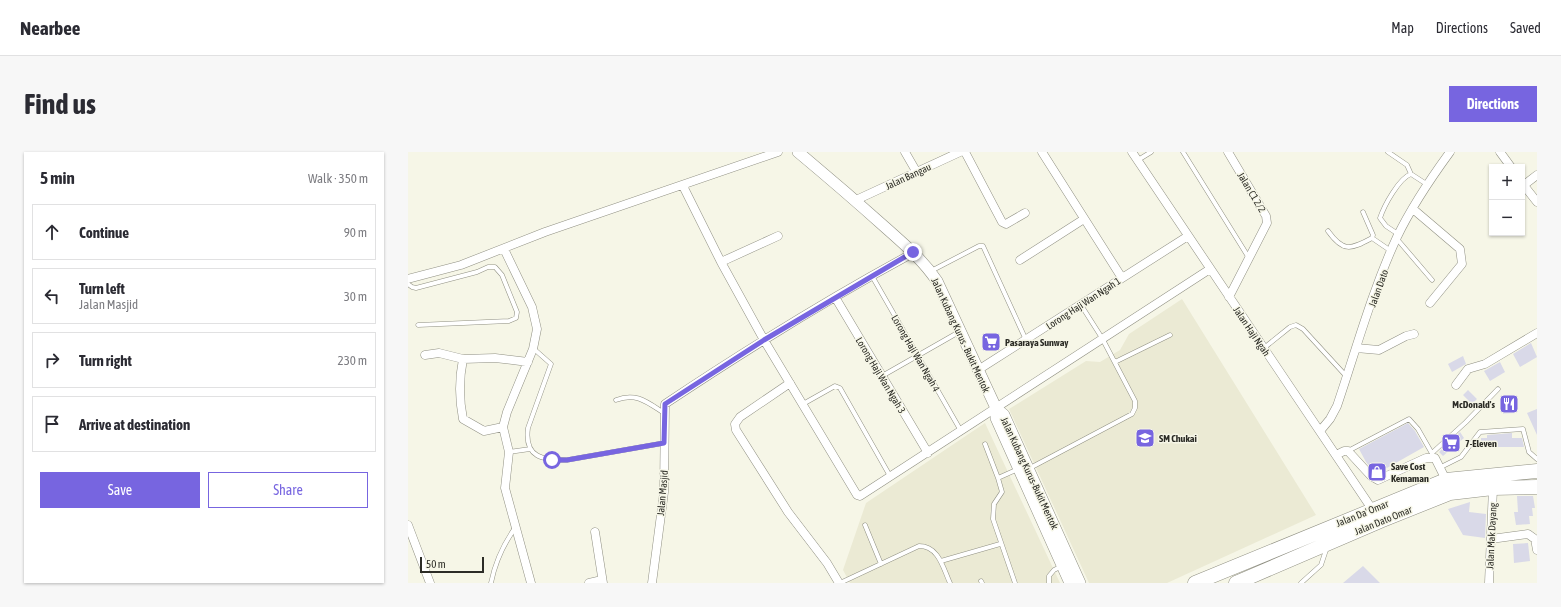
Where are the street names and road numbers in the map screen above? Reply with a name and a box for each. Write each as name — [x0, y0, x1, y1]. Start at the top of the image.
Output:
street label: Jalan Bangau — [884, 161, 933, 192]
street label: Jalan C1 2/2 — [1235, 170, 1268, 215]
street label: Jalan Dato — [1367, 268, 1390, 308]
street label: Lorong Haji Wan Ngah 1 — [1044, 275, 1123, 332]
street label: Jalan Kubang Kurus - Bukit Mentok — [929, 276, 992, 395]
street label: Jalan Haji Ngah — [1231, 304, 1272, 358]
street label: Lorong Haji Wan Ngah 4 — [889, 313, 942, 394]
street label: Lorong Haji Wan Ngah 3 — [854, 335, 908, 415]
street label: Jalan Kubang Kurus-Bukit Mentok — [999, 415, 1061, 532]
street label: Jalan Masjid — [655, 470, 670, 516]
street label: Jalan Da' Omar — [1334, 498, 1391, 529]
street label: Jalan Mak Dayang — [1484, 502, 1499, 570]
street label: Jalan Dato Omar — [1353, 504, 1415, 537]

